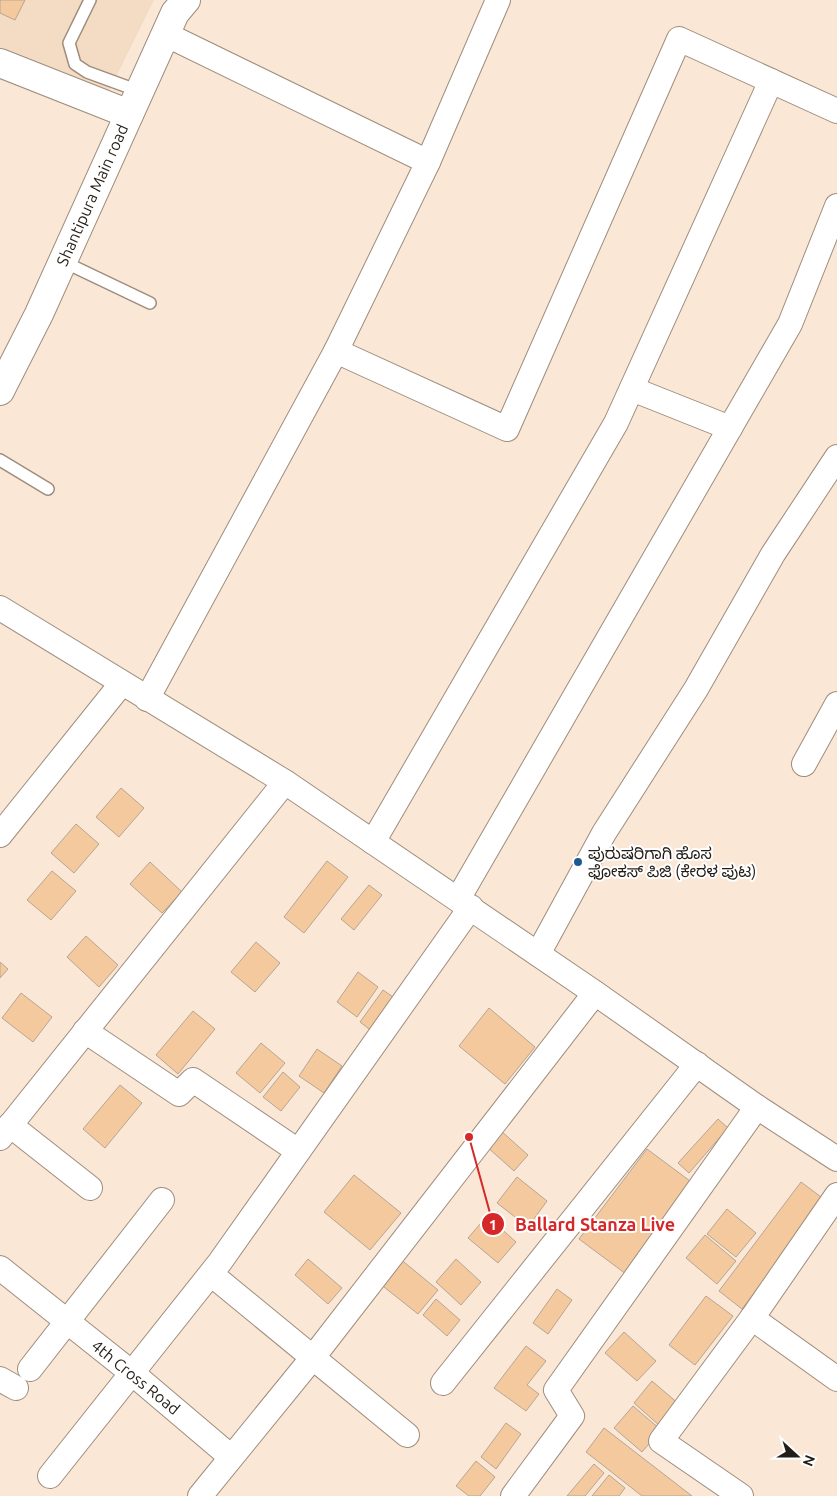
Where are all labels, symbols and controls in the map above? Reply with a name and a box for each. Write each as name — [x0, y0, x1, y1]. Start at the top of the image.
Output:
street label: Shantipura Main road — [53, 121, 131, 269]
place label: ಪುರುಷರಿಗಾಗಿ ಹೊಸ ಫೋಕಸ್ ಪಿಜಿ (ಕೇರಳ ಪುಟ) — [588, 844, 756, 881]
marker: ಪುರುಷರಿಗಾಗಿ ಹೊಸ ಫೋಕಸ್ ಪಿಜಿ (ಕೇರಳ ಪುಟ) — [572, 856, 584, 868]
callout: Ballard Stanza Live — [480, 1208, 685, 1241]
text: Ballard Stanza Live — [515, 1214, 675, 1234]
text: 1 — [489, 1216, 497, 1233]
street label: 4th Cross Road — [88, 1336, 184, 1418]
north arrow — [772, 1431, 822, 1481]
text: N — [800, 1453, 818, 1468]

